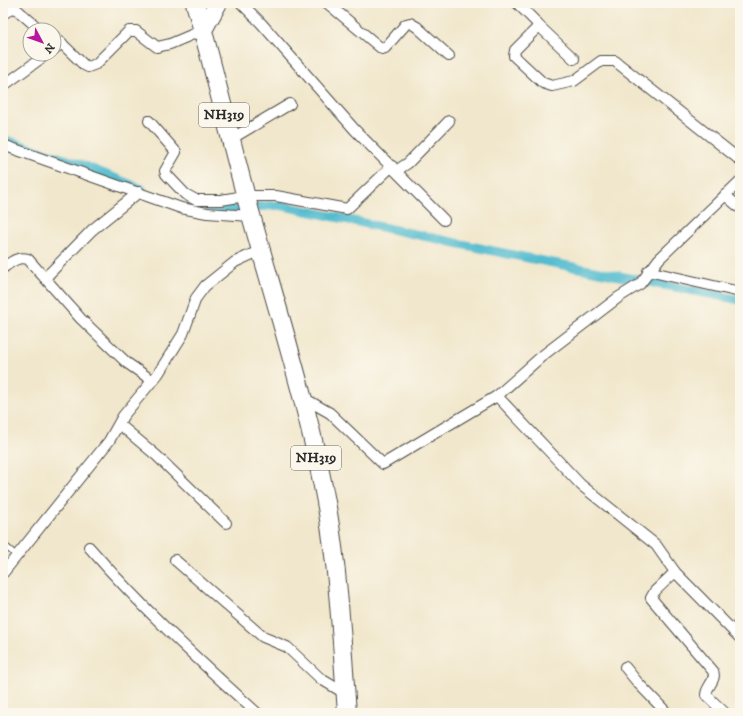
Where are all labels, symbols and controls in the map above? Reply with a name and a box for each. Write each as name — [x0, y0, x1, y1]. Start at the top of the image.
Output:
north arrow — [22, 22, 62, 62]
text: N — [41, 40, 57, 56]
road number: NH319 — [199, 103, 249, 127]
road number: NH319 — [291, 446, 341, 470]

